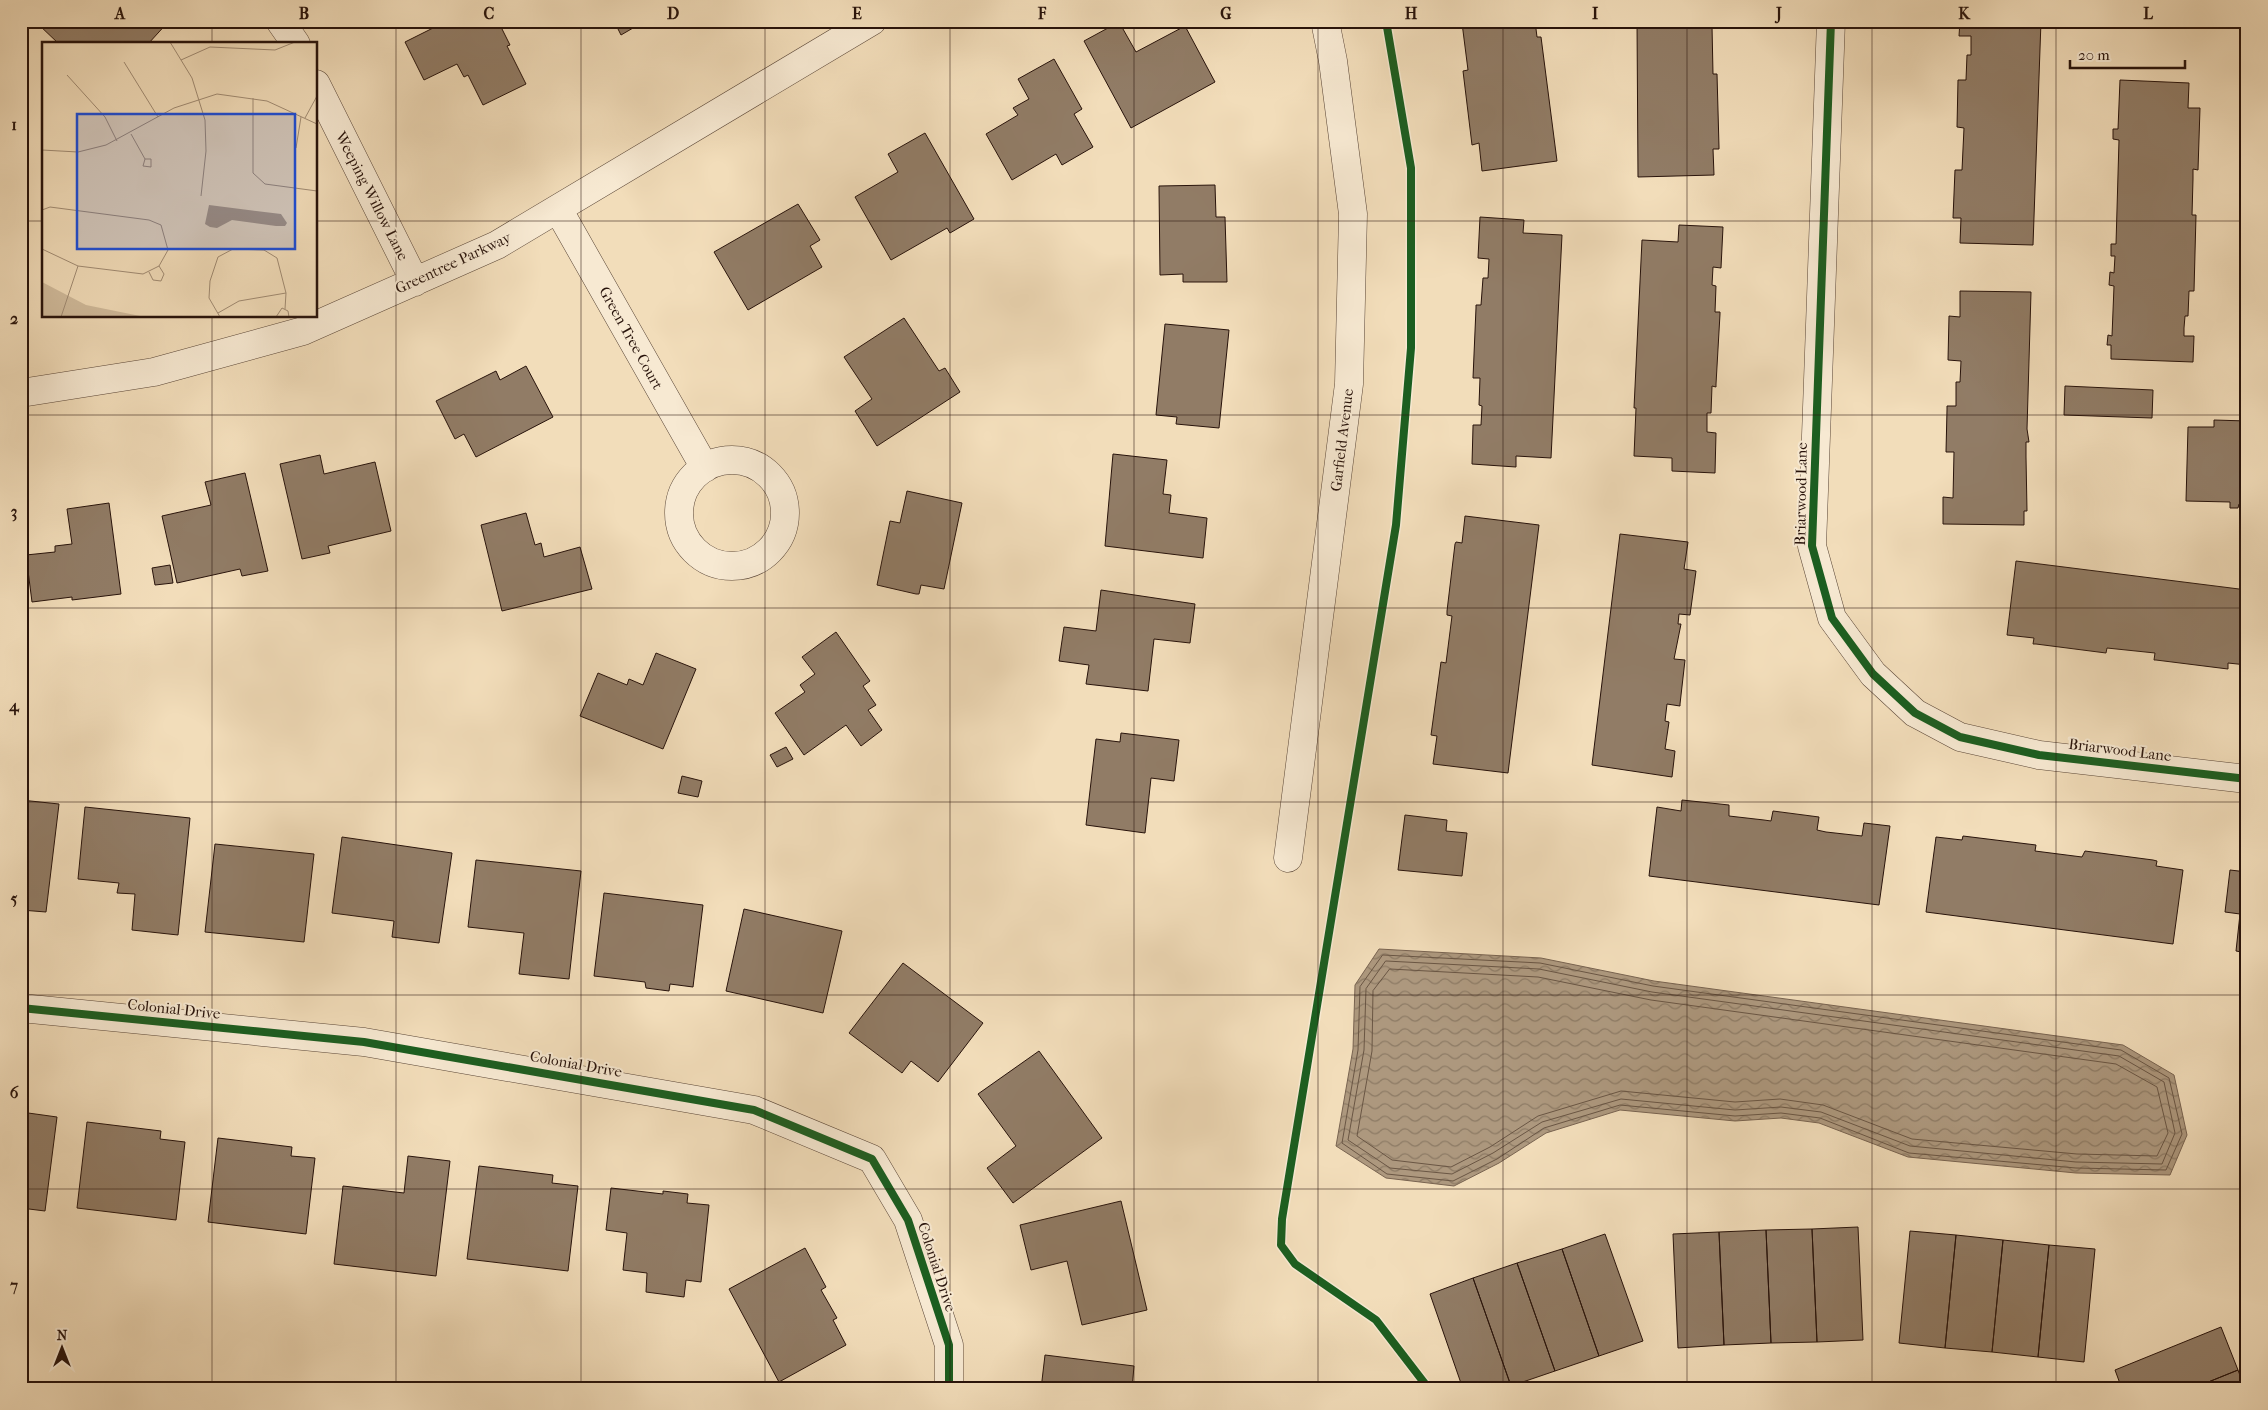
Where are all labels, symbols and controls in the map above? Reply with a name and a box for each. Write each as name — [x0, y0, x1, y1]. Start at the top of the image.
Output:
text: A — [114, 4, 126, 23]
text: B — [299, 4, 309, 23]
text: C — [484, 4, 495, 23]
text: D — [667, 4, 679, 23]
text: E — [852, 4, 862, 23]
text: F — [1037, 4, 1047, 23]
text: G — [1220, 4, 1232, 23]
text: H — [1405, 4, 1418, 23]
text: I — [1592, 4, 1599, 23]
text: J — [1774, 4, 1782, 24]
text: K — [1958, 4, 1971, 23]
text: L — [2143, 4, 2153, 23]
scale bar — [2070, 38, 2186, 70]
inset map — [42, 42, 318, 318]
text: 20 m — [2078, 46, 2110, 64]
text: 1 — [11, 115, 17, 134]
street label: Weeping Willow Lane — [331, 128, 413, 264]
street label: Greentree Parkway — [392, 228, 515, 298]
street label: Green Tree Court — [595, 283, 667, 393]
text: 2 — [10, 309, 18, 328]
street label: Garfield Avenue — [1327, 387, 1357, 492]
street label: Briarwood Lane — [1791, 442, 1811, 546]
text: 3 — [11, 502, 17, 522]
text: 4 — [8, 696, 20, 716]
street label: Briarwood Lane — [2068, 735, 2173, 765]
text: 5 — [11, 889, 18, 908]
street label: Colonial Drive — [127, 995, 222, 1023]
street label: Colonial Drive — [529, 1047, 624, 1081]
text: 6 — [10, 1083, 19, 1102]
street label: Colonial Drive — [914, 1220, 960, 1315]
text: 7 — [9, 1276, 18, 1295]
north arrow — [38, 1322, 88, 1372]
text: N — [57, 1327, 68, 1344]

